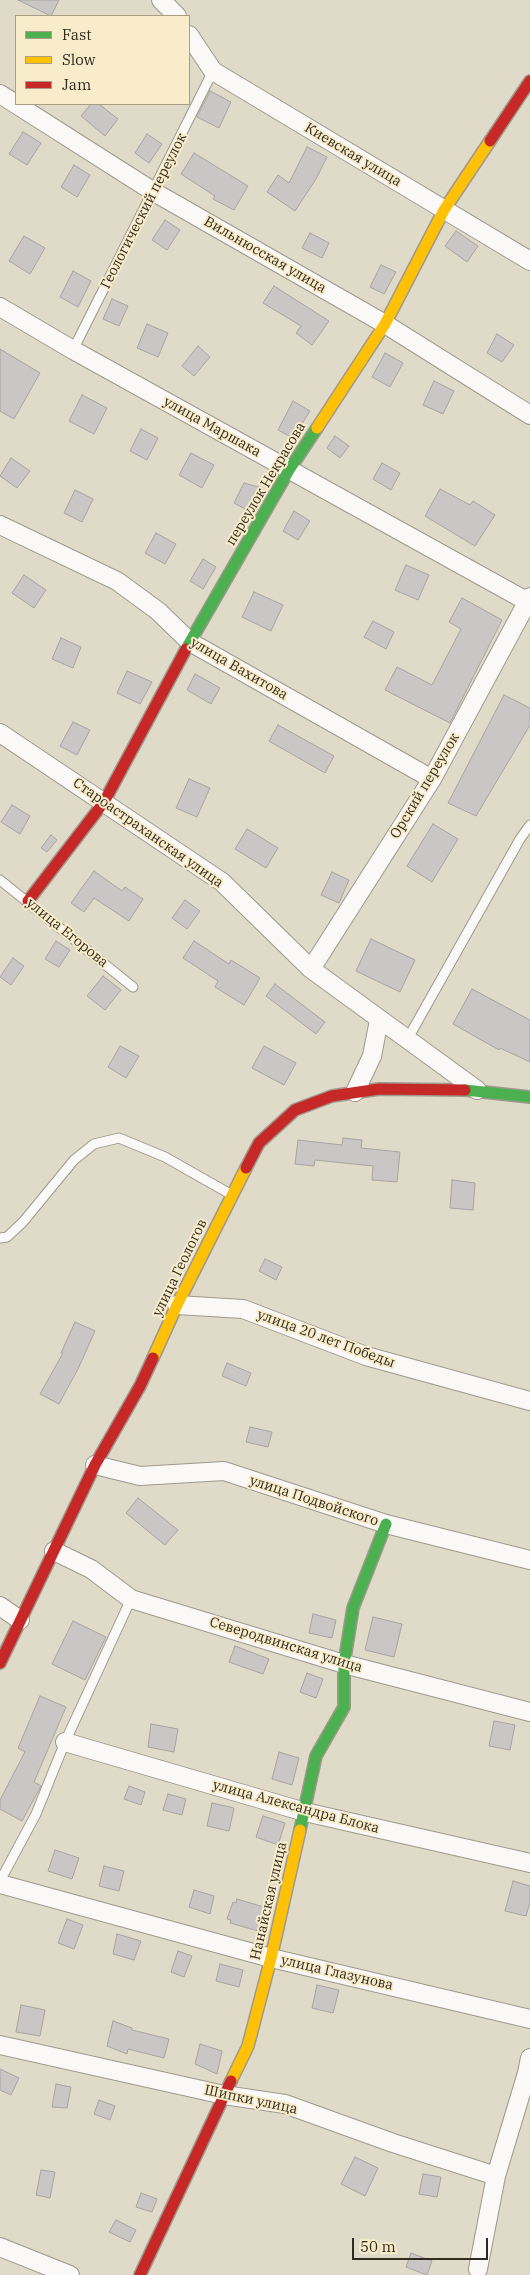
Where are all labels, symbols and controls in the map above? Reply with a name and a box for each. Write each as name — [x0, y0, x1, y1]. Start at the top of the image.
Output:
legend — [15, 15, 190, 105]
text: Fast — [62, 25, 92, 44]
text: Slow — [62, 50, 95, 69]
text: Jam — [62, 75, 91, 94]
street label: Киевская улица — [302, 119, 404, 191]
street label: Геологический переулок — [97, 130, 191, 292]
street label: Вильнюсская улица — [201, 213, 329, 297]
street label: улица Маршака — [160, 393, 264, 461]
street label: переулок Некрасова — [222, 419, 310, 549]
street label: улица Вахитова — [187, 634, 291, 704]
street label: Орский переулок — [387, 730, 463, 842]
street label: Староастраханская улица — [70, 775, 226, 891]
street label: улица Егорова — [23, 895, 111, 971]
street label: улица Геологов — [149, 1217, 211, 1319]
street label: улица 20 лет Победы — [255, 1306, 397, 1372]
street label: улица Подвойского — [247, 1472, 381, 1530]
street label: Северодвинская улица — [208, 1614, 364, 1676]
street label: улица Александра Блока — [211, 1777, 381, 1837]
street label: Нанайская улица — [247, 1840, 291, 1962]
street label: улица Глазунова — [279, 1952, 395, 1994]
street label: Шипки улица — [203, 2082, 299, 2118]
scale bar — [355, 2228, 491, 2260]
text: 50 m — [360, 2237, 396, 2256]

